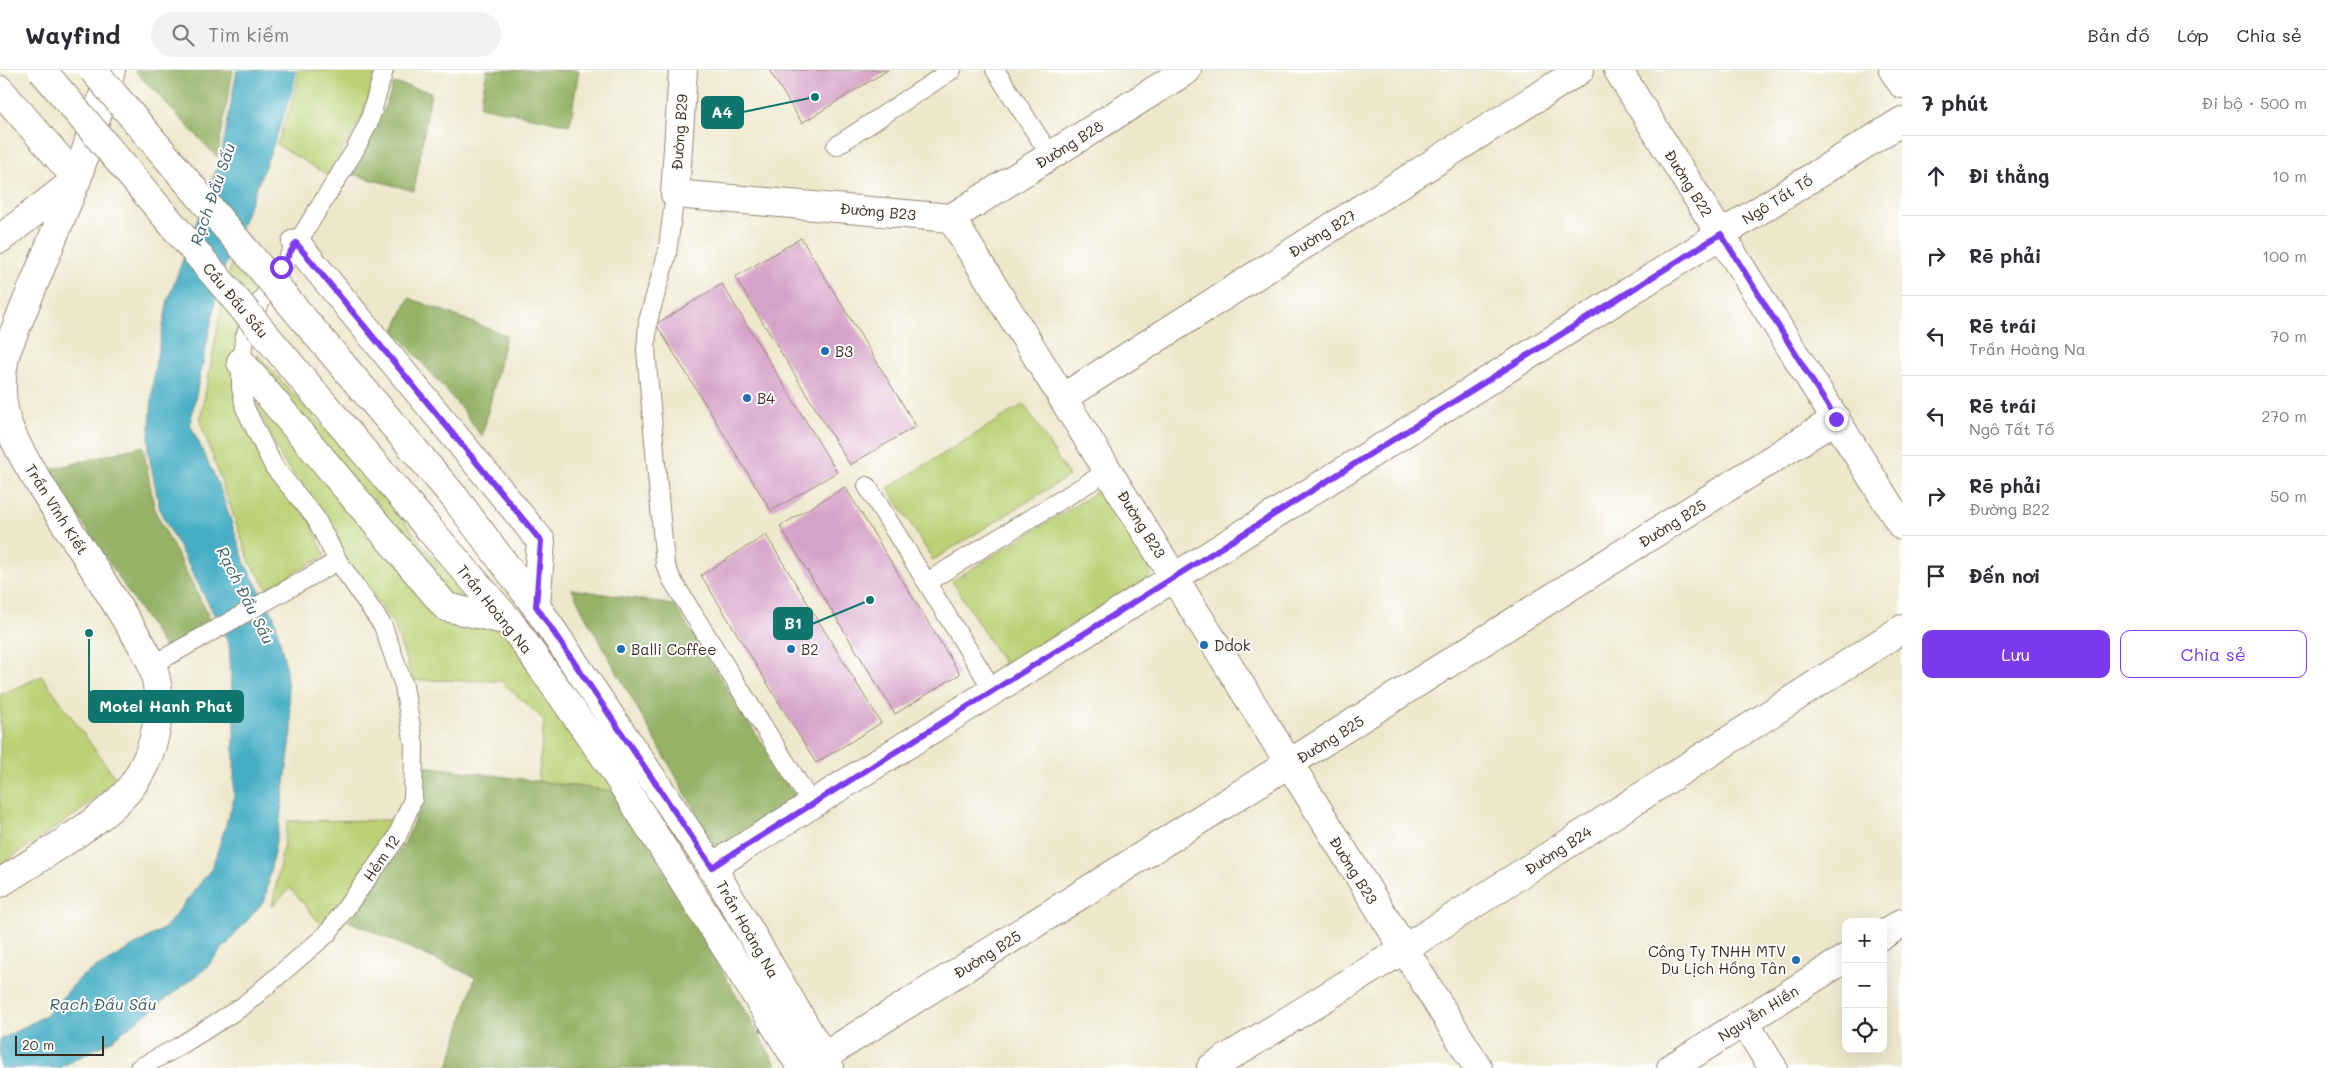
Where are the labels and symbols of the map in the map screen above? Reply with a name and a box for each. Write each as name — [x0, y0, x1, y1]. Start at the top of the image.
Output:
street label: Đường B29 — [666, 93, 692, 171]
callout: A4 — [702, 97, 743, 128]
text: A4 — [711, 101, 733, 122]
street label: Đường B28 — [1031, 115, 1107, 173]
water label: Rạch Đầu Sấu — [185, 140, 239, 248]
street label: Đường B22 — [1660, 146, 1718, 220]
street label: Ngô Tất Tố — [1738, 169, 1816, 229]
street label: Đường B23 — [839, 198, 917, 224]
street label: Đường B27 — [1285, 204, 1359, 262]
route start — [270, 256, 293, 279]
street label: Cầu Đầu Sấu — [199, 258, 273, 342]
place label: B3 — [835, 341, 853, 361]
marker: B3 — [819, 345, 831, 357]
place label: B4 — [757, 388, 775, 408]
marker: B4 — [741, 392, 753, 404]
route end — [1825, 408, 1848, 431]
street label: Trần Vĩnh Kiết — [21, 460, 93, 558]
street label: Đường B23 — [1113, 486, 1171, 562]
street label: Đường B25 — [1634, 494, 1710, 552]
water label: Rạch Đầu Sấu — [212, 543, 280, 647]
street label: Trần Hoàng Na — [453, 560, 537, 658]
callout: B1 — [774, 608, 812, 639]
text: B1 — [784, 612, 802, 633]
place label: Ddok — [1214, 635, 1251, 655]
place label: Balli Coffee — [631, 639, 716, 659]
place label: B2 — [801, 639, 819, 659]
marker: Ddok — [1198, 639, 1210, 651]
marker: Balli Coffee — [615, 643, 627, 655]
marker: B2 — [785, 643, 797, 655]
callout: Motel Hanh Phat — [89, 691, 243, 722]
text: Motel Hanh Phat — [99, 695, 233, 716]
street label: Đường B25 — [1292, 710, 1368, 768]
street label: Đường B24 — [1521, 821, 1596, 879]
street label: Hẻm 12 — [358, 831, 404, 885]
street label: Đường B23 — [1325, 832, 1383, 908]
street label: Trần Hoàng Na — [712, 877, 784, 981]
street label: Đường B25 — [949, 925, 1025, 983]
place label: Công Ty TNHH MTV Du Lịch Hồng Tân — [1648, 941, 1786, 978]
marker: Công Ty TNHH MTV Du Lịch Hồng Tân — [1790, 954, 1802, 966]
street label: Nguyễn Hiền — [1714, 980, 1802, 1046]
water label: Rạch Đầu Sấu — [50, 993, 156, 1014]
scale bar — [15, 1033, 104, 1056]

